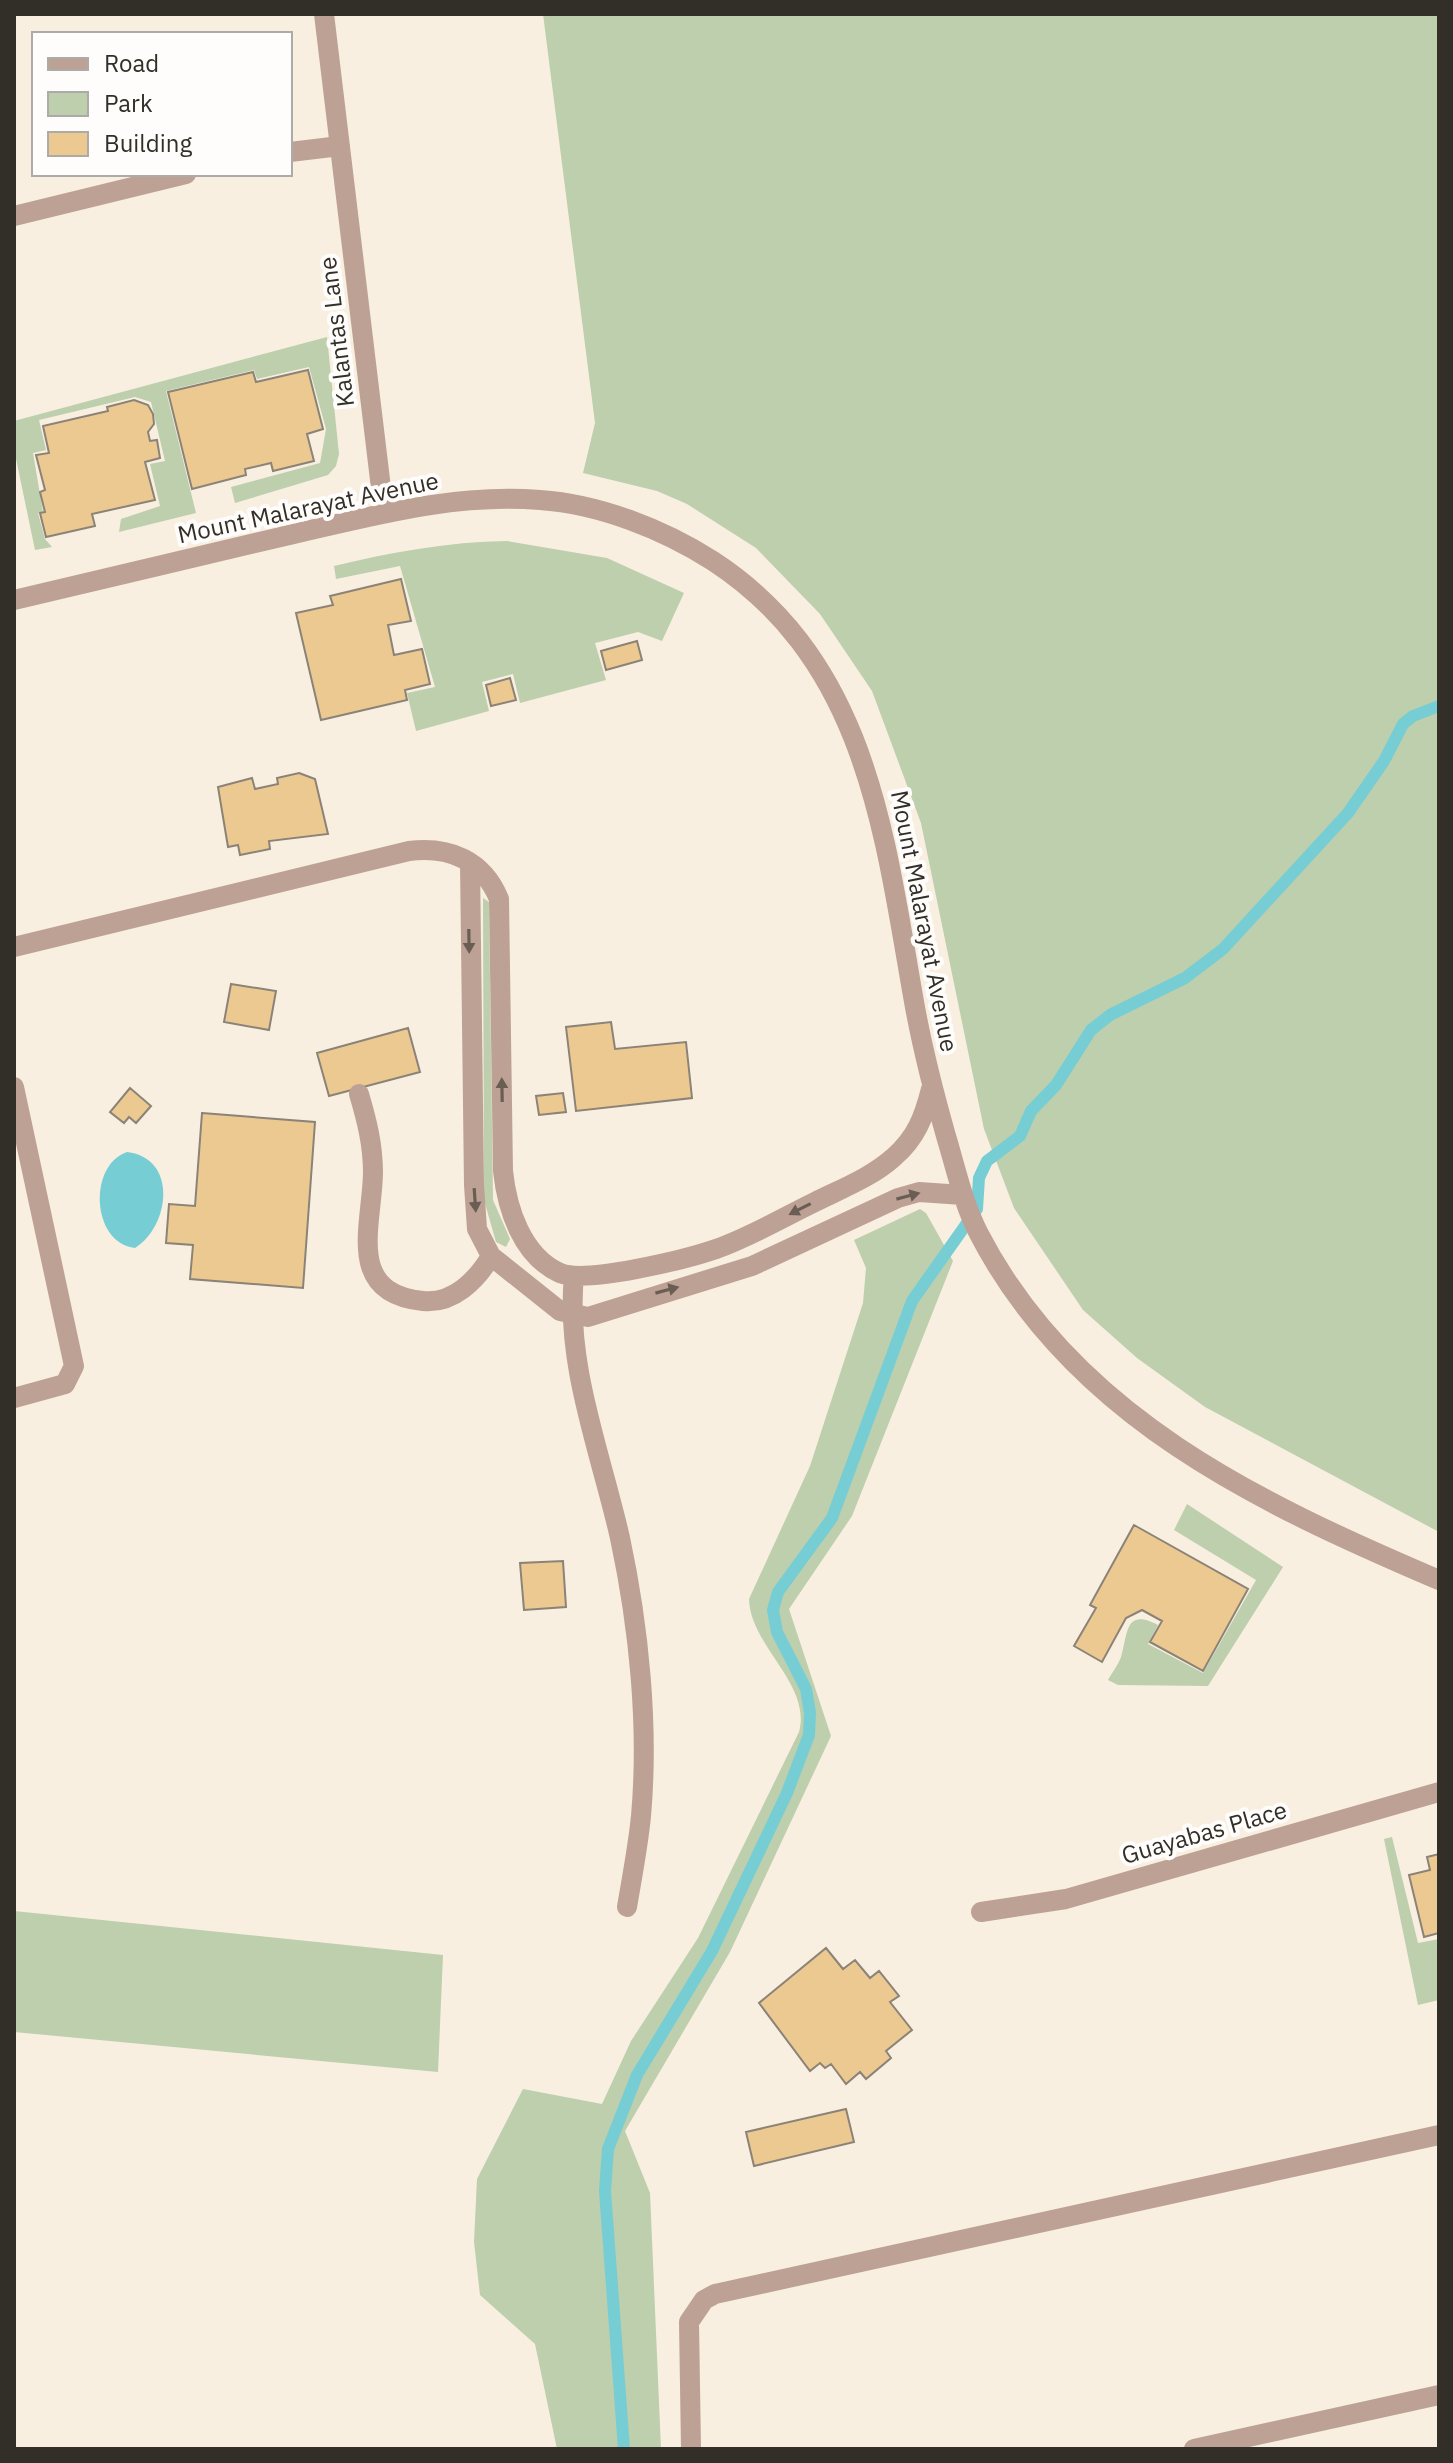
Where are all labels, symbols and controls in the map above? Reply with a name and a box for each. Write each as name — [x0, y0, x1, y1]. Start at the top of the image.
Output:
legend — [32, 32, 292, 176]
text: Road — [104, 47, 159, 79]
text: Park — [104, 87, 153, 119]
text: Building — [104, 127, 192, 159]
street label: Kalantas Lane — [311, 255, 361, 409]
street label: Mount Malarayat Avenue — [175, 464, 441, 550]
street label: Mount Malarayat Avenue — [884, 787, 966, 1055]
one-way arrow — [463, 929, 475, 954]
one-way arrow — [496, 1077, 508, 1102]
one-way arrow — [468, 1188, 481, 1213]
one-way arrow — [897, 1189, 921, 1202]
one-way arrow — [789, 1203, 812, 1216]
one-way arrow — [654, 1284, 679, 1296]
street label: Guayabas Place — [1118, 1793, 1290, 1871]

